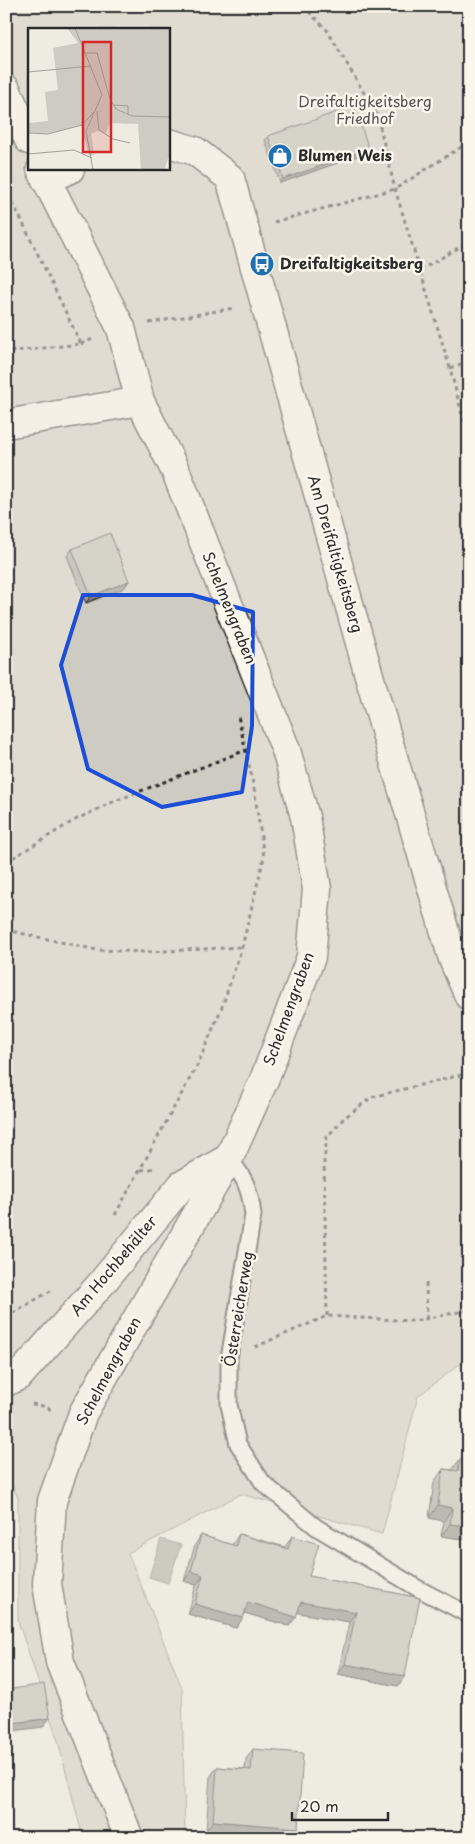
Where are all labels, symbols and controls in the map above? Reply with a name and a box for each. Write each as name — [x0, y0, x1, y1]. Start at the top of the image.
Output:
inset map — [28, 28, 170, 170]
park label: Dreifaltigkeitsberg Friedhof — [298, 89, 432, 129]
shop icon: Blumen Weis — [267, 143, 293, 169]
place label: Blumen Weis — [298, 143, 392, 166]
bus stop icon: Dreifaltigkeitsberg — [249, 251, 275, 277]
place label: Dreifaltigkeitsberg — [280, 251, 423, 274]
street label: Am Dreifaltigkeitsberg — [303, 472, 370, 635]
street label: Schelmengraben — [197, 548, 263, 667]
street label: Schelmengraben — [256, 948, 319, 1069]
street label: Am Hochbehälter — [64, 1210, 162, 1320]
street label: Österreicherweg — [217, 1249, 258, 1368]
street label: Schelmengraben — [69, 1312, 146, 1428]
scale bar — [292, 1789, 389, 1821]
text: 20 m — [300, 1794, 339, 1817]

